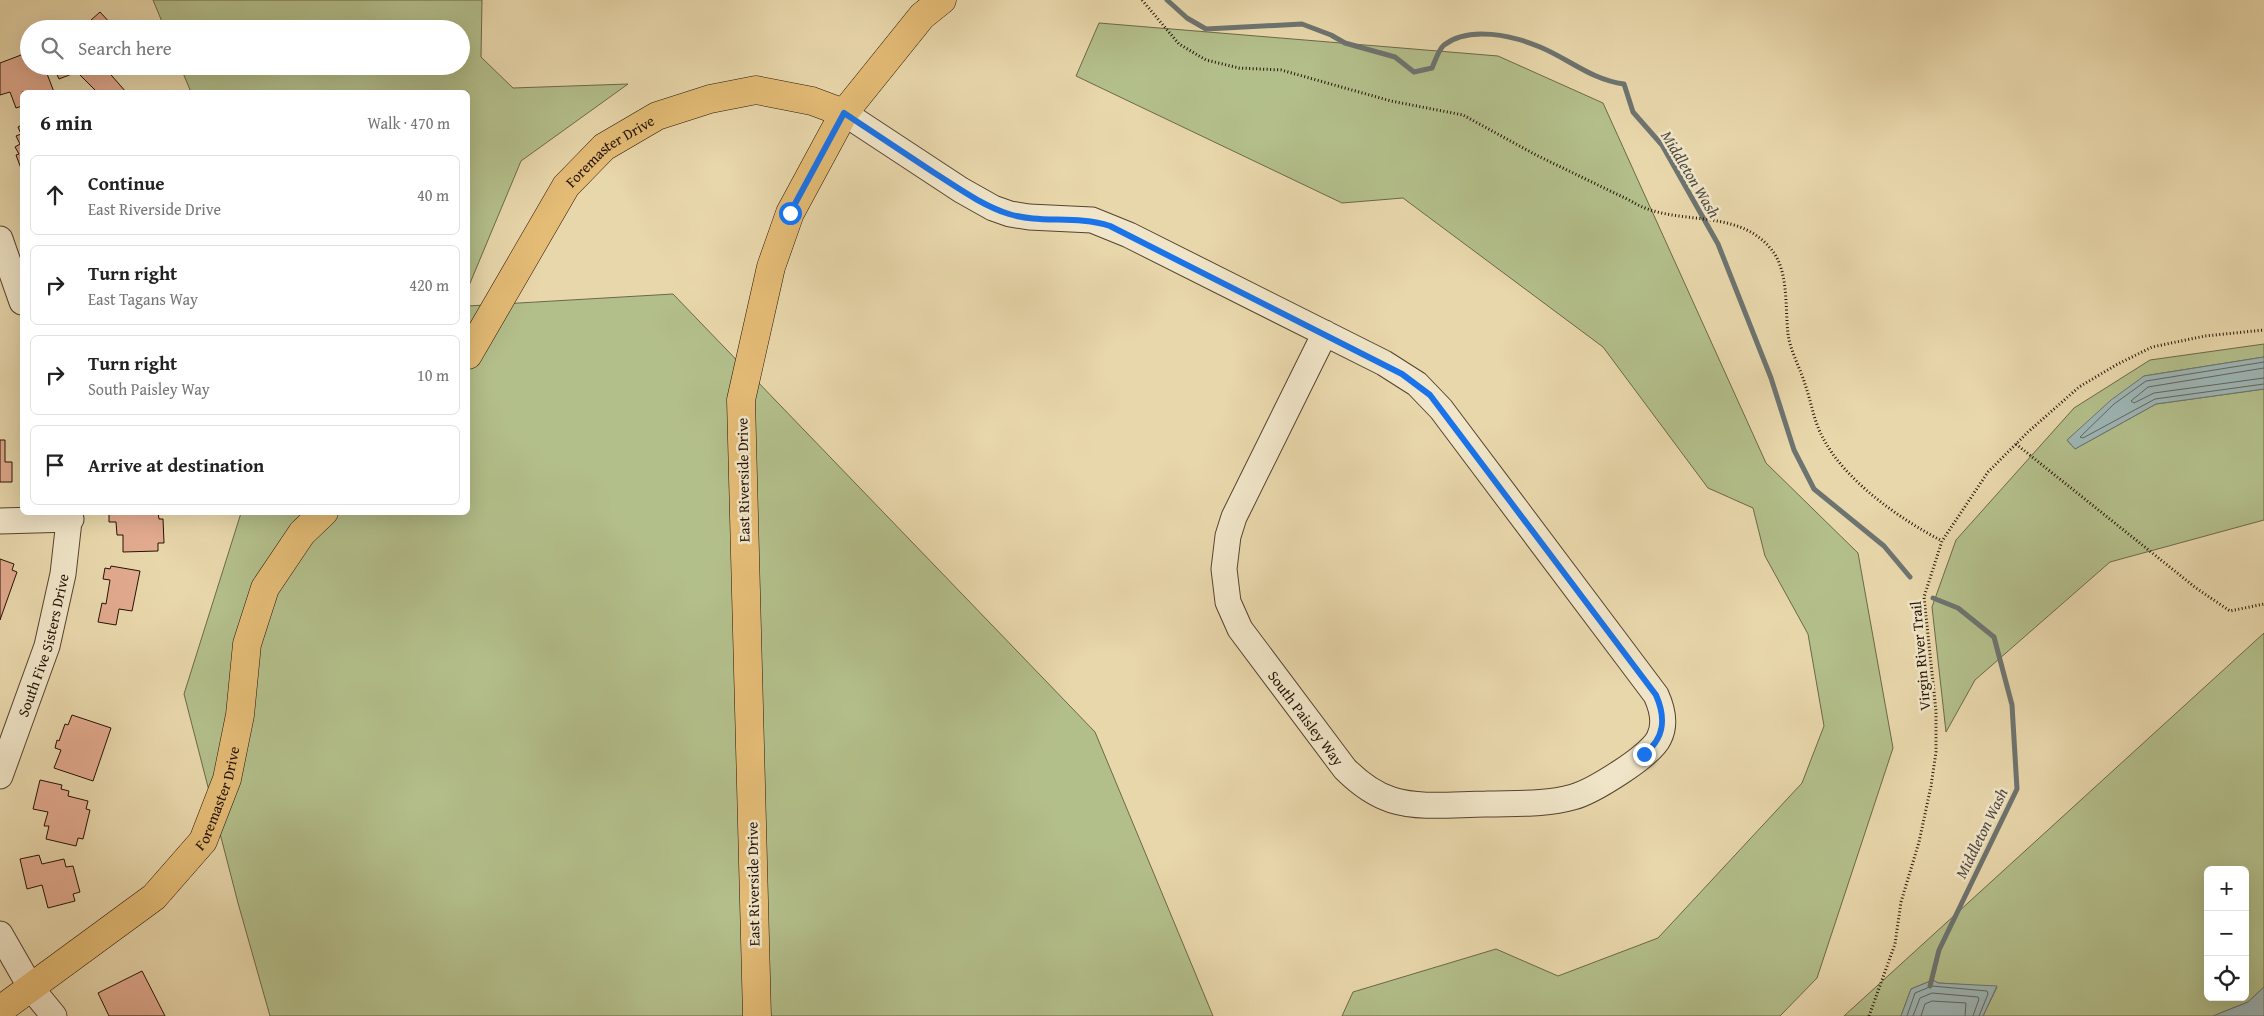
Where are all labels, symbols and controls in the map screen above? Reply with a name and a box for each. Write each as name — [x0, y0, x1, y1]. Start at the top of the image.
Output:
search box — [20, 20, 470, 75]
icon: search — [38, 34, 66, 62]
text: Search here — [78, 34, 172, 62]
text: 6 min — [40, 107, 92, 138]
street label: Foremaster Drive — [560, 109, 658, 192]
text: Walk · 470 m — [367, 111, 450, 135]
water label: Middleton Wash — [1655, 126, 1727, 222]
text: Continue — [88, 169, 165, 197]
icon: ahead — [41, 181, 69, 209]
text: 40 m — [417, 183, 449, 207]
text: East Riverside Drive — [88, 197, 221, 221]
route start — [779, 202, 802, 225]
text: Turn right — [88, 259, 177, 287]
icon: right — [41, 271, 69, 299]
text: 420 m — [409, 273, 449, 297]
text: East Tagans Way — [88, 287, 198, 311]
text: Turn right — [88, 349, 177, 377]
icon: right — [41, 361, 69, 389]
text: 10 m — [417, 363, 449, 387]
text: South Paisley Way — [88, 377, 210, 401]
street label: East Riverside Drive — [731, 418, 755, 542]
icon: arrive — [41, 451, 69, 479]
text: Arrive at destination — [88, 451, 264, 479]
street label: South Five Sisters Drive — [12, 572, 73, 719]
street label: Virgin River Trail — [1905, 600, 1935, 712]
street label: South Paisley Way — [1263, 666, 1349, 770]
route end — [1633, 743, 1656, 766]
street label: Foremaster Drive — [189, 744, 244, 854]
water label: Middleton Wash — [1949, 784, 2013, 882]
street label: East Riverside Drive — [741, 822, 765, 946]
map controls — [2204, 866, 2249, 1001]
button: + — [2204, 866, 2249, 911]
button: − — [2204, 911, 2249, 956]
button: locate — [2204, 956, 2249, 1001]

